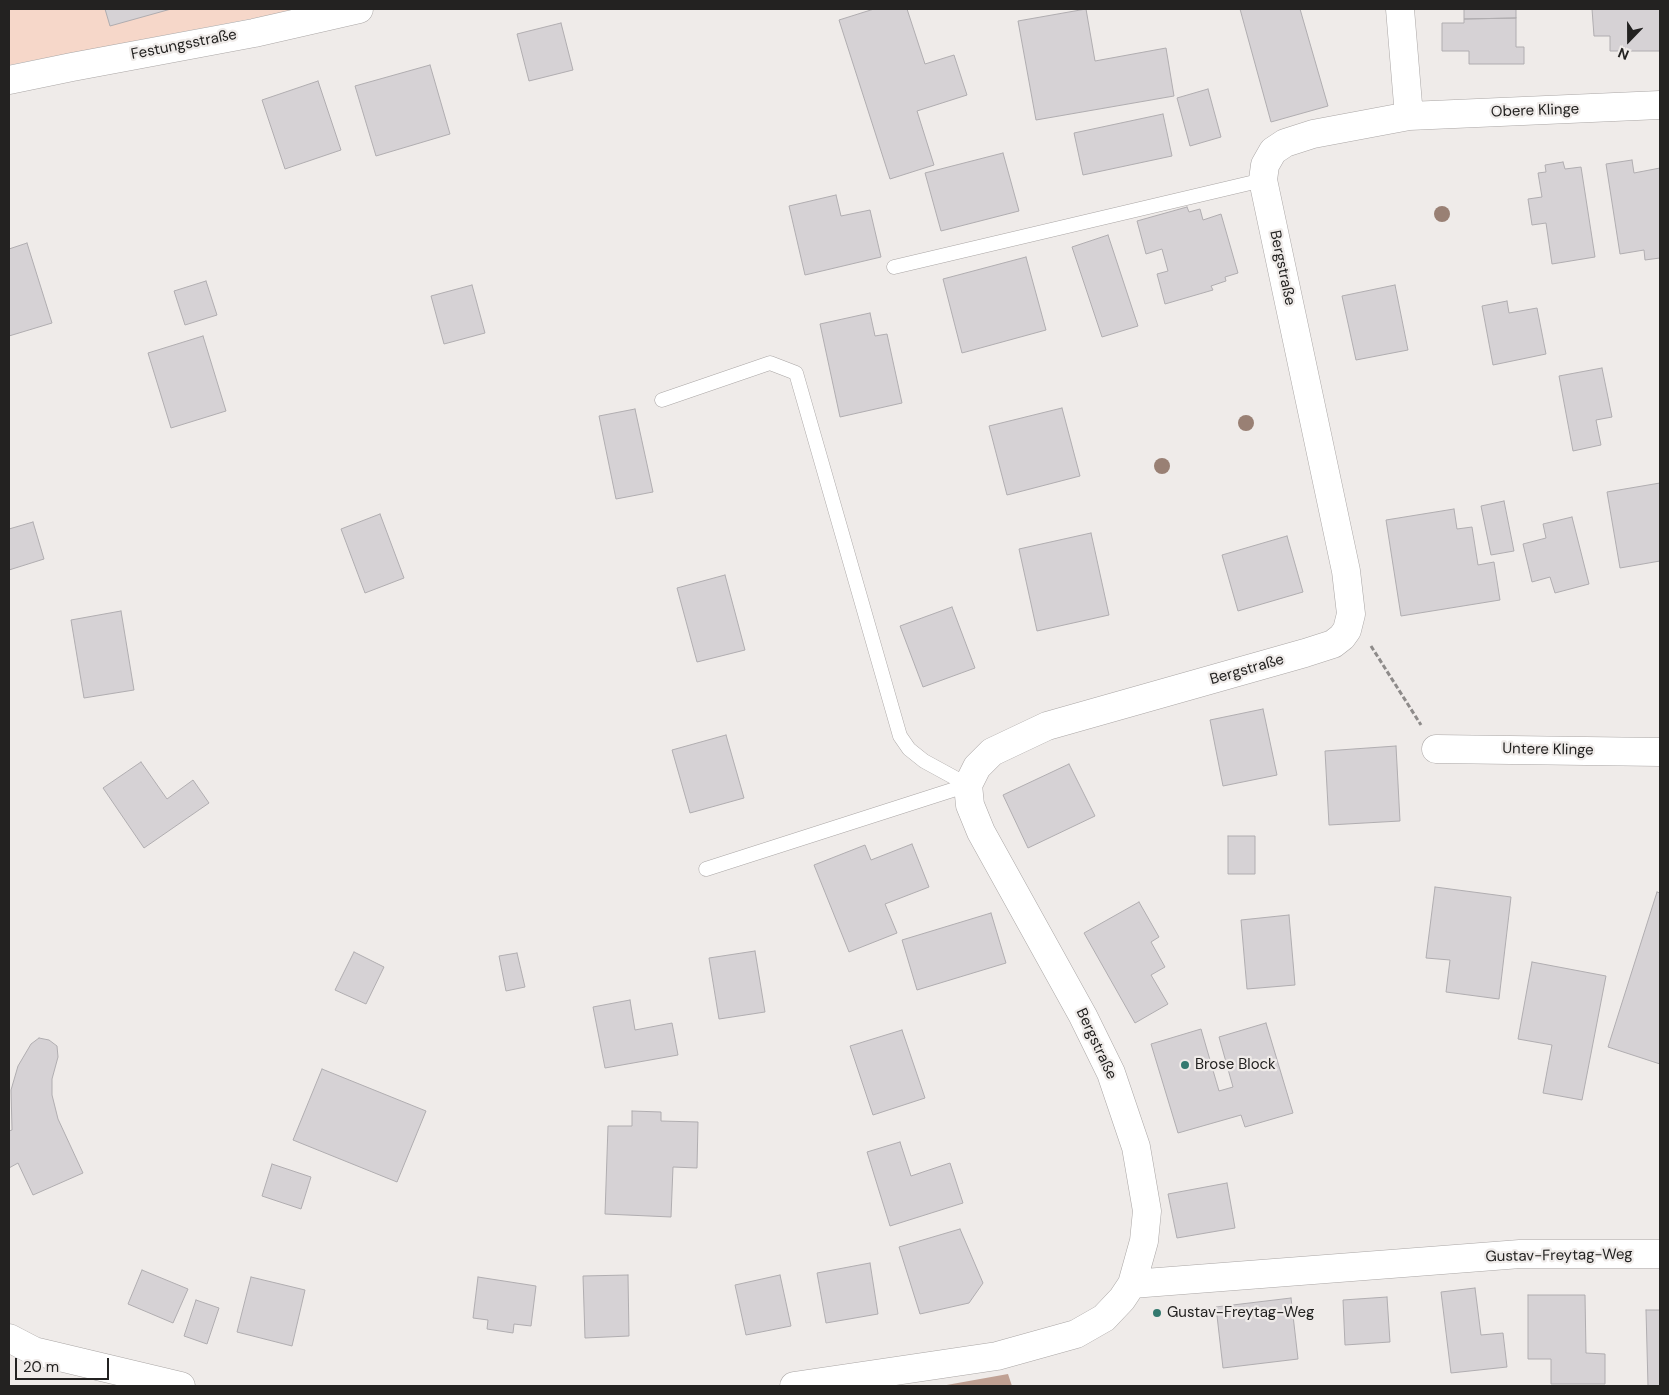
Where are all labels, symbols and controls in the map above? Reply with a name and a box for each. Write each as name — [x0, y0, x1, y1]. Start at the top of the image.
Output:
north arrow — [1604, 15, 1654, 65]
street label: Festungsstraße — [130, 26, 238, 64]
text: N — [1615, 44, 1631, 64]
street label: Obere Klinge — [1491, 100, 1579, 122]
street label: Bergstraße — [1265, 229, 1299, 307]
street label: Bergstraße — [1208, 651, 1286, 689]
street label: Untere Klinge — [1502, 740, 1594, 760]
street label: Bergstraße — [1072, 1006, 1120, 1082]
place label: Brose Block — [1195, 1056, 1276, 1074]
marker: Brose Block — [1179, 1059, 1191, 1071]
street label: Gustav-Freytag-Weg — [1485, 1246, 1633, 1266]
place label: Gustav-Freytag-Weg — [1167, 1304, 1314, 1322]
marker: Gustav-Freytag-Weg — [1151, 1307, 1163, 1319]
scale bar — [18, 1348, 111, 1380]
text: 20 m — [23, 1357, 59, 1377]

